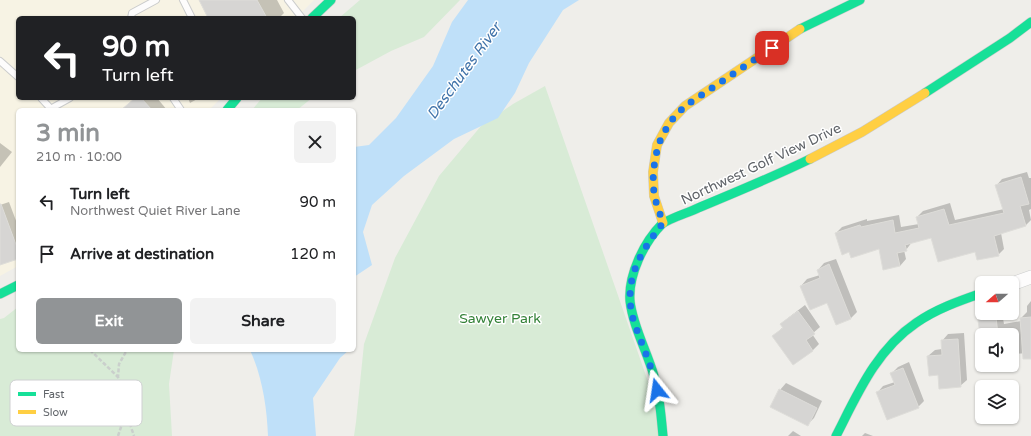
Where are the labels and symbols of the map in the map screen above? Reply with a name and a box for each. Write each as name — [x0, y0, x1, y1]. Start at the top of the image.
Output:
water label: Deschutes River — [423, 18, 506, 123]
pin — [755, 31, 789, 65]
street label: Northwest Golf View Drive — [678, 119, 844, 209]
north arrow — [975, 276, 1019, 320]
park label: Sawyer Park — [459, 310, 541, 327]
position arrow — [636, 369, 678, 411]
legend — [10, 380, 142, 426]
text: Fast — [43, 388, 64, 401]
text: Slow — [43, 406, 68, 419]

